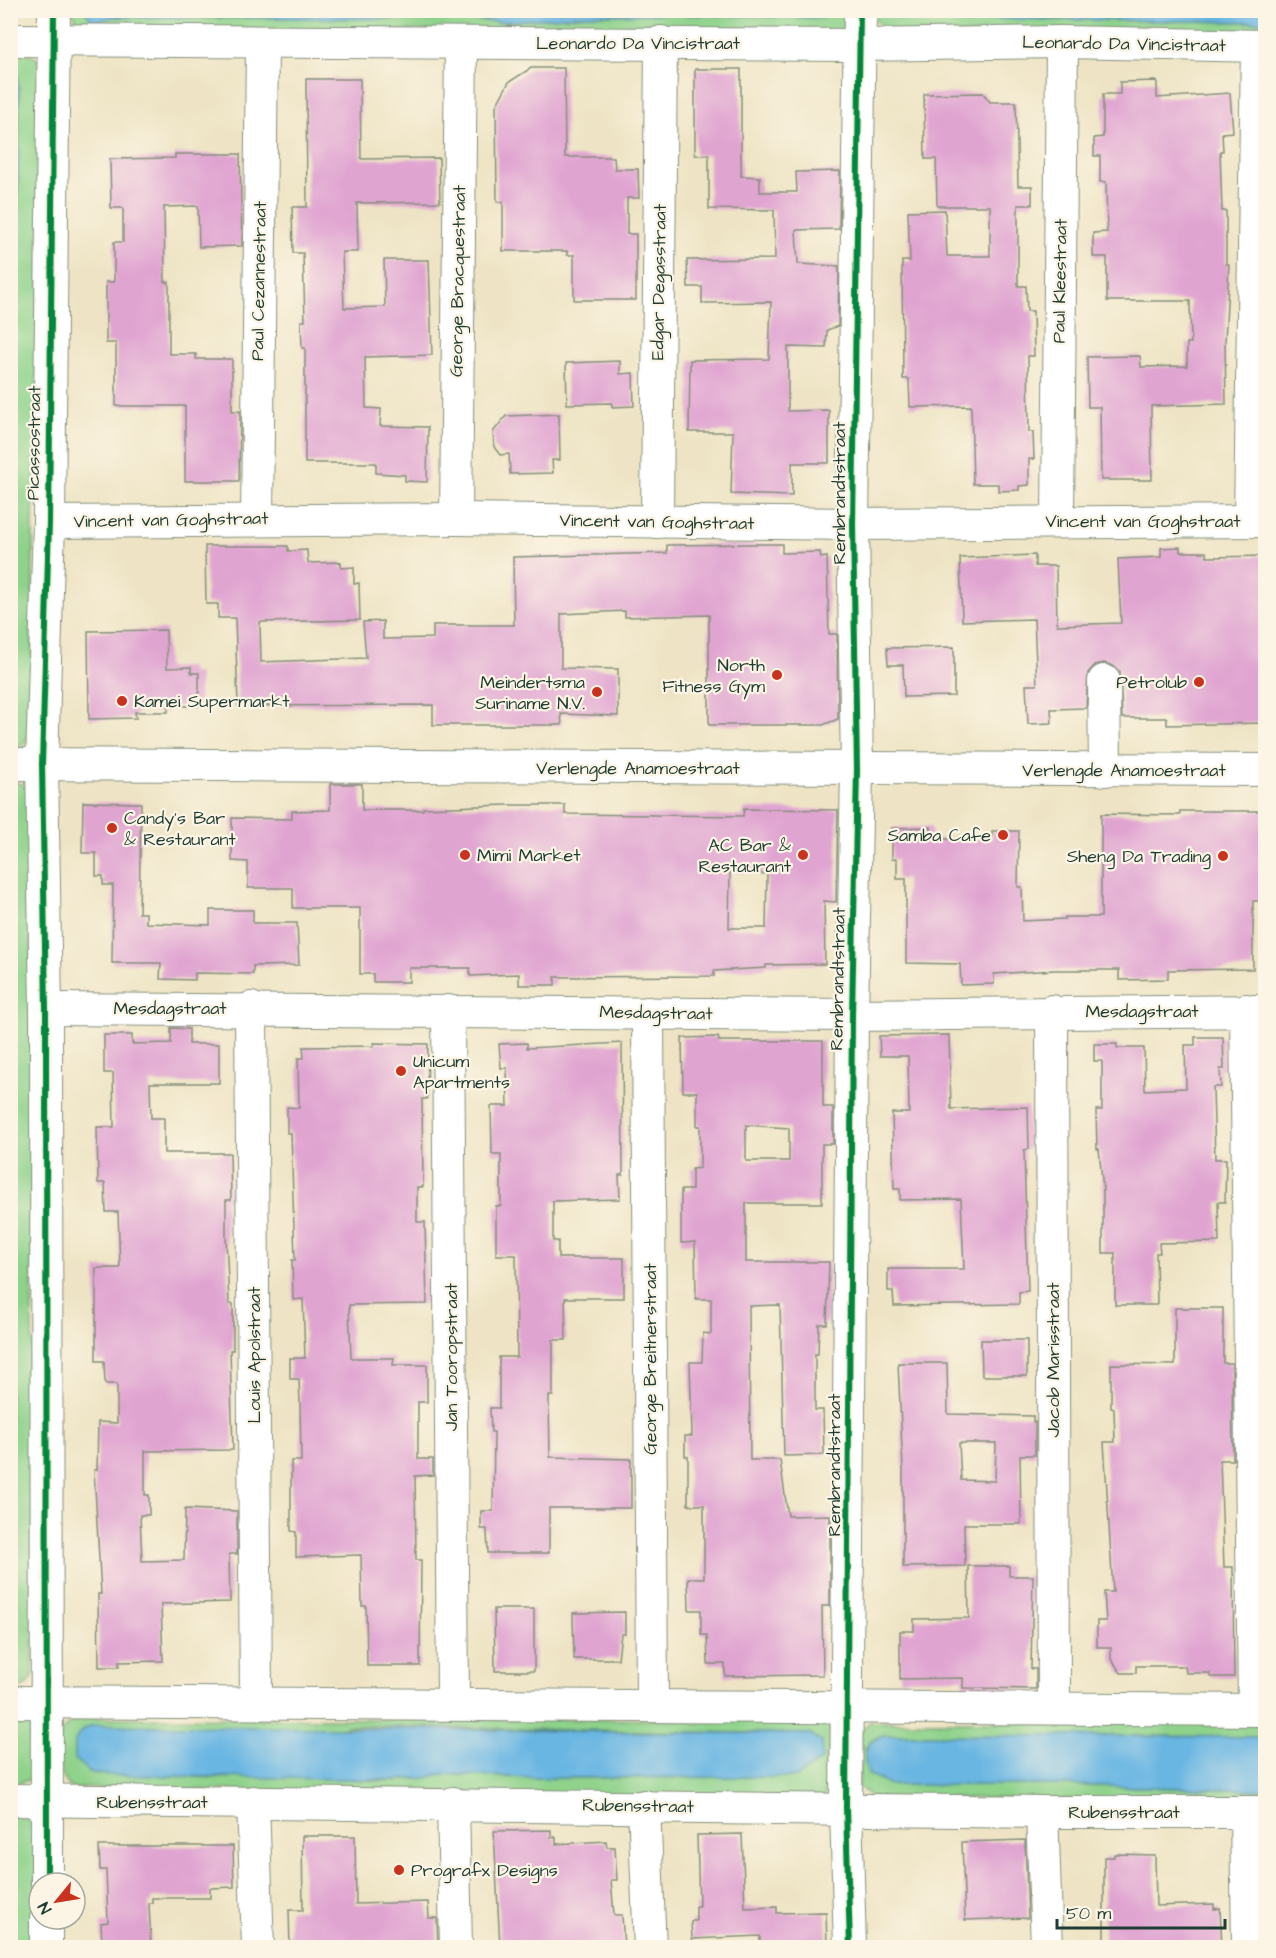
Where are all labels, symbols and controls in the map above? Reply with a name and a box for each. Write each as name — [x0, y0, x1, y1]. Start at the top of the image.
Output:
street label: Leonardo Da Vincistraat — [1022, 30, 1227, 58]
street label: Leonardo Da Vincistraat — [536, 31, 741, 56]
street label: George Bracquestraat — [444, 184, 473, 377]
street label: Paul Cezannestraat — [245, 200, 273, 361]
street label: Edgar Degasstraat — [645, 203, 674, 360]
street label: Paul Kleestraat — [1046, 218, 1074, 344]
street label: Picassostraat — [21, 385, 48, 501]
street label: Rembrandtstraat — [827, 421, 852, 565]
street label: Vincent van Goghstraat — [73, 506, 269, 535]
street label: Vincent van Goghstraat — [559, 508, 755, 537]
street label: Vincent van Goghstraat — [1046, 509, 1241, 535]
place label: North Fitness Gym — [662, 653, 765, 700]
marker: North Fitness Gym — [770, 668, 784, 682]
place label: Meindertsma Suriname N.V. — [475, 670, 585, 716]
place label: Petrolub — [1116, 670, 1187, 695]
marker: Petrolub — [1192, 675, 1206, 689]
marker: Meindertsma Suriname N.V. — [590, 685, 604, 699]
place label: Kamei Supermarkt — [134, 689, 290, 714]
marker: Kamei Supermarkt — [115, 694, 129, 708]
street label: Verlengde Anamoestraat — [536, 756, 740, 782]
street label: Verlengde Anamoestraat — [1022, 758, 1226, 784]
place label: Candy’s Bar & Restaurant — [124, 806, 237, 852]
marker: Candy’s Bar & Restaurant — [105, 821, 119, 835]
place label: Samba Cafe — [887, 823, 991, 848]
marker: Samba Cafe — [996, 828, 1010, 842]
place label: AC Bar & Restaurant — [698, 833, 792, 879]
place label: Mimi Market — [477, 843, 581, 868]
place label: Sheng Da Trading — [1067, 844, 1211, 870]
marker: Mimi Market — [458, 848, 472, 862]
marker: AC Bar & Restaurant — [796, 848, 810, 862]
marker: Sheng Da Trading — [1216, 849, 1230, 863]
street label: Rembrandtstraat — [824, 907, 852, 1051]
street label: Mesdagstraat — [113, 996, 227, 1022]
street label: Mesdagstraat — [1085, 999, 1199, 1025]
street label: Mesdagstraat — [599, 1000, 714, 1027]
place label: Unicum Apartments — [413, 1049, 510, 1095]
marker: Unicum Apartments — [394, 1064, 408, 1078]
street label: George Breitnerstraat — [638, 1263, 664, 1455]
street label: Jan Tooropstraat — [439, 1282, 464, 1431]
street label: Jacob Marisstraat — [1041, 1282, 1066, 1438]
street label: Louis Apolstraat — [242, 1286, 267, 1424]
street label: Rembrandtstraat — [822, 1393, 847, 1537]
street label: Rubensstraat — [96, 1790, 209, 1815]
street label: Rubensstraat — [582, 1793, 695, 1819]
street label: Rubensstraat — [1068, 1800, 1181, 1825]
place label: Prografx Designs — [411, 1858, 558, 1884]
marker: Prografx Designs — [392, 1863, 406, 1877]
north arrow — [27, 1871, 87, 1931]
scale bar — [1057, 1892, 1225, 1930]
text: N — [33, 1898, 57, 1918]
text: 50 m — [1066, 1901, 1111, 1926]

